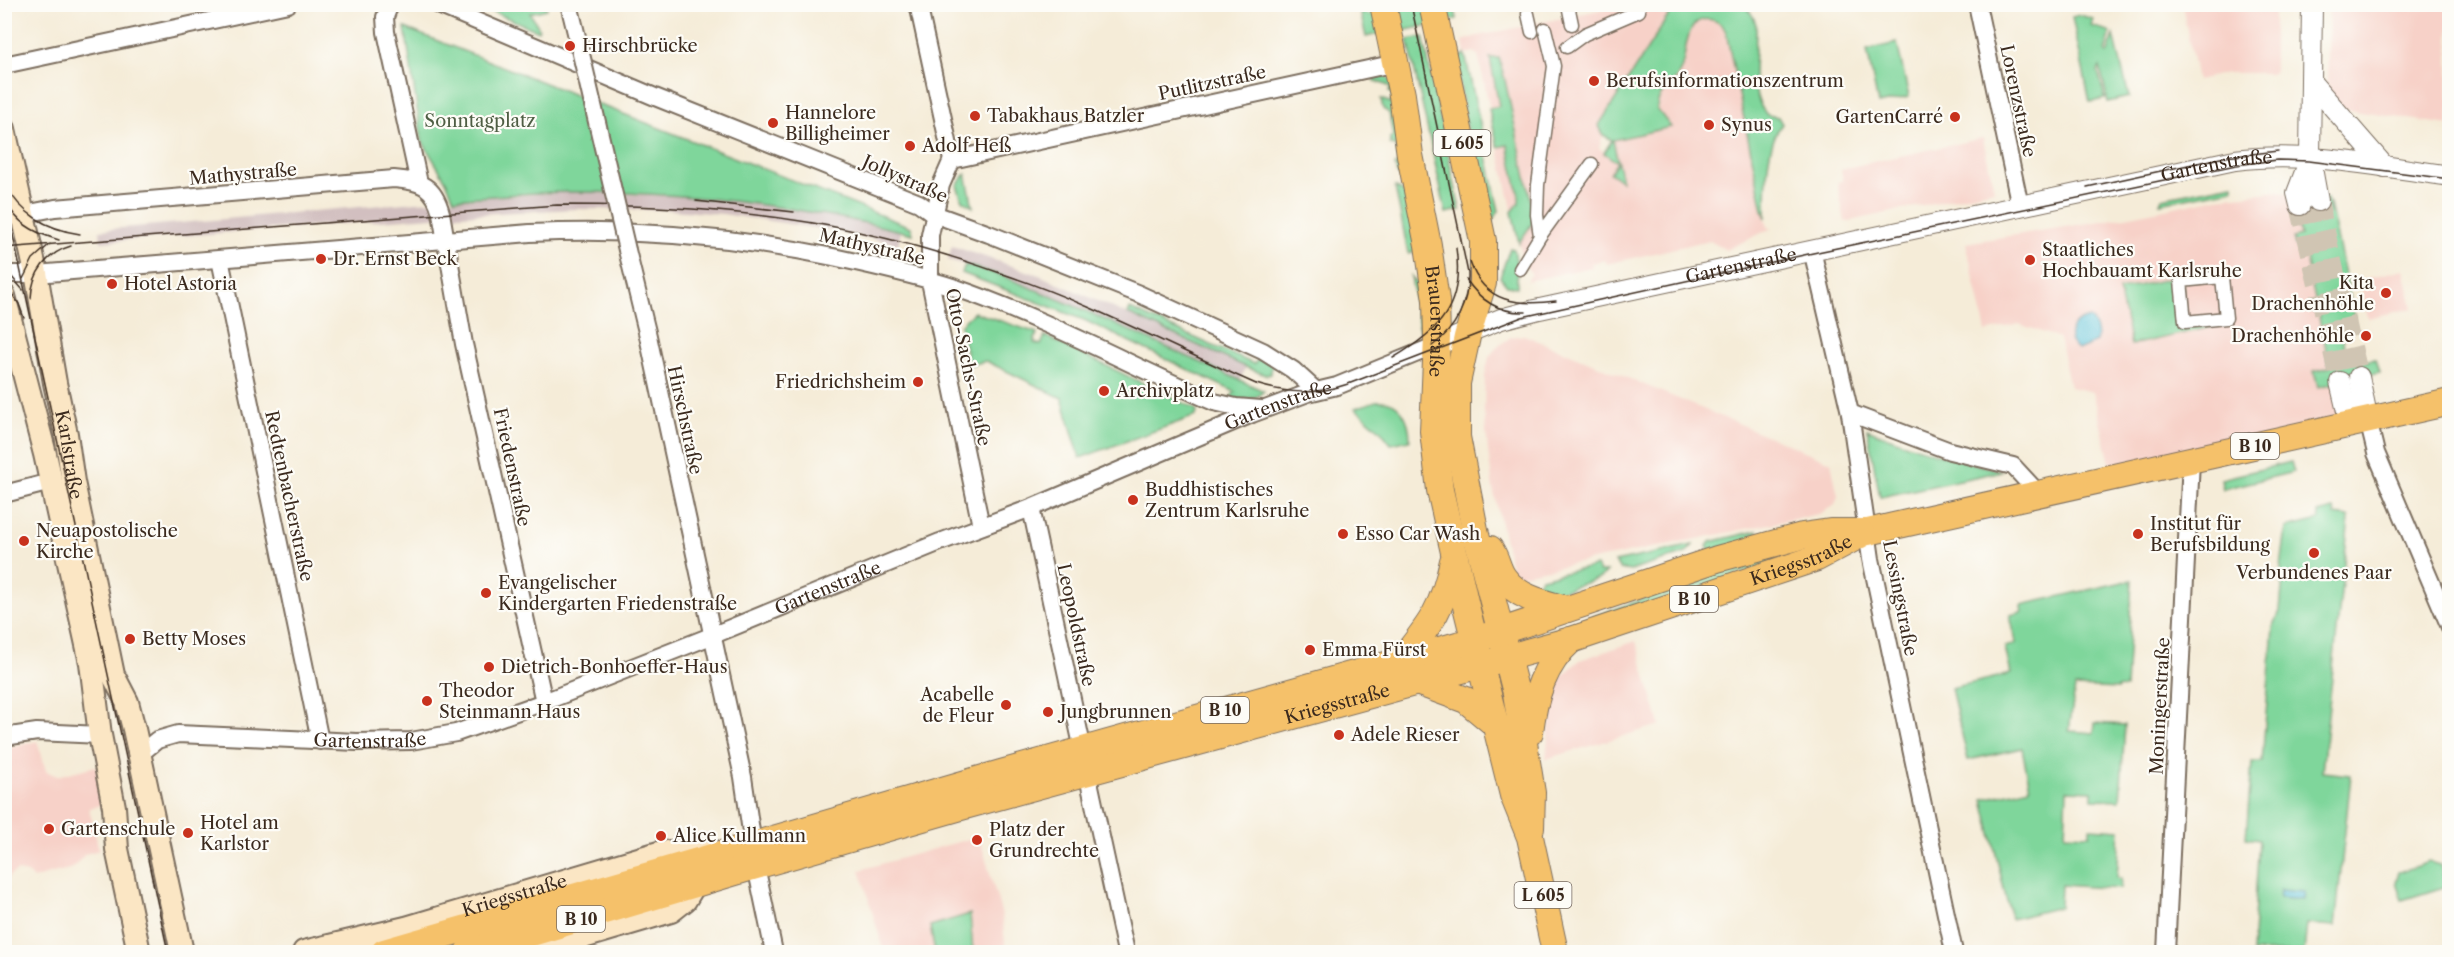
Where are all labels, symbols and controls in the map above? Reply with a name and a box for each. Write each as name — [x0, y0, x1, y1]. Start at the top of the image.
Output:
place label: Hirschbrücke — [582, 35, 698, 57]
marker: Hirschbrücke — [563, 39, 577, 53]
street label: Lorenzstraße — [1995, 43, 2041, 159]
street label: Putlitzstraße — [1156, 61, 1268, 105]
place label: Berufsinformationszentrum — [1606, 70, 1844, 92]
marker: Berufsinformationszentrum — [1587, 74, 1601, 88]
place label: Hannelore Billigheimer — [785, 102, 890, 145]
place label: Tabakhaus Batzler — [987, 105, 1145, 127]
place label: GartenCarré — [1836, 106, 1943, 128]
marker: Tabakhaus Batzler — [968, 109, 982, 123]
park label: Sonntagplatz — [424, 110, 536, 132]
marker: GartenCarré — [1948, 110, 1962, 124]
place label: Synus — [1721, 114, 1772, 136]
marker: Hannelore Billigheimer — [766, 116, 780, 130]
marker: Synus — [1702, 118, 1716, 132]
road number: L 605 — [1434, 130, 1490, 156]
place label: Adolf Heß — [921, 135, 1012, 157]
marker: Adolf Heß — [903, 139, 917, 153]
street label: Gartenstraße — [2159, 146, 2273, 187]
street label: Jollystraße — [856, 149, 951, 208]
street label: Mathystraße — [188, 158, 298, 190]
street label: Mathystraße — [817, 224, 927, 270]
place label: Staatliches Hochbauamt Karlsruhe — [2042, 239, 2242, 282]
street label: Gartenstraße — [1683, 243, 1799, 288]
place label: Dr. Ernst Beck — [333, 248, 459, 270]
marker: Dr. Ernst Beck — [314, 252, 328, 266]
marker: Staatliches Hochbauamt Karlsruhe — [2023, 253, 2037, 267]
street label: Brauerstraße — [1420, 264, 1448, 378]
place label: Kita Drachenhöhle — [2251, 272, 2375, 315]
place label: Hotel Astoria — [124, 273, 237, 295]
marker: Hotel Astoria — [105, 277, 119, 291]
street label: Otto-Sachs-Straße — [941, 286, 995, 448]
marker: Kita Drachenhöhle — [2379, 286, 2393, 300]
place label: Drachenhöhle — [2231, 325, 2354, 347]
marker: Drachenhöhle — [2359, 329, 2373, 343]
street label: Hirschstraße — [663, 364, 707, 476]
place label: Friedrichsheim — [775, 371, 906, 393]
marker: Friedrichsheim — [911, 375, 925, 389]
street label: Gartenstraße — [1221, 377, 1334, 435]
place label: Archivplatz — [1115, 380, 1214, 402]
marker: Archivplatz — [1097, 384, 1111, 398]
street label: Friedenstraße — [489, 406, 535, 528]
street label: Karlstraße — [50, 408, 87, 501]
street label: Redtenbacherstraße — [260, 408, 318, 584]
road number: B 10 — [2231, 433, 2279, 459]
place label: Buddhistisches Zentrum Karlsruhe — [1145, 479, 1309, 522]
marker: Buddhistisches Zentrum Karlsruhe — [1126, 493, 1140, 507]
place label: Institut für Berufsbildung — [2150, 513, 2271, 556]
place label: Neuapostolische Kirche — [36, 520, 178, 563]
place label: Esso Car Wash — [1355, 523, 1480, 545]
marker: Esso Car Wash — [1336, 527, 1350, 541]
marker: Institut für Berufsbildung — [2131, 527, 2145, 541]
street label: Kriegsstraße — [1747, 530, 1856, 590]
marker: Neuapostolische Kirche — [17, 534, 31, 548]
street label: Lessingstraße — [1878, 538, 1922, 658]
marker: Verbundenes Paar — [2307, 546, 2321, 560]
street label: Gartenstraße — [771, 556, 884, 620]
street label: Leopoldstraße — [1052, 562, 1100, 688]
place label: Verbundenes Paar — [2235, 562, 2392, 584]
place label: Evangelischer Kindergarten Friedenstraße — [498, 572, 737, 615]
marker: Evangelischer Kindergarten Friedenstraße — [479, 586, 493, 600]
road number: B 10 — [1670, 586, 1718, 612]
place label: Betty Moses — [142, 628, 246, 650]
marker: Betty Moses — [123, 632, 137, 646]
street label: Moningerstraße — [2145, 637, 2175, 775]
place label: Emma Fürst — [1322, 639, 1427, 661]
marker: Emma Fürst — [1303, 643, 1317, 657]
place label: Dietrich-Bonhoeffer-Haus — [501, 656, 728, 678]
marker: Dietrich-Bonhoeffer-Haus — [482, 660, 496, 674]
street label: Kriegsstraße — [1282, 679, 1392, 729]
place label: Theodor Steinmann Haus — [439, 680, 580, 723]
place label: Acabelle de Fleur — [919, 684, 994, 727]
marker: Theodor Steinmann Haus — [420, 694, 434, 708]
road number: B 10 — [1201, 697, 1249, 723]
marker: Acabelle de Fleur — [999, 698, 1013, 712]
place label: Jungbrunnen — [1057, 701, 1171, 723]
marker: Jungbrunnen — [1041, 705, 1055, 719]
place label: Adele Rieser — [1350, 724, 1460, 746]
street label: Gartenstraße — [313, 727, 428, 753]
marker: Adele Rieser — [1332, 728, 1346, 742]
place label: Hotel am Karlstor — [200, 812, 279, 855]
place label: Gartenschule — [61, 818, 175, 840]
place label: Platz der Grundrechte — [989, 819, 1099, 862]
marker: Gartenschule — [42, 822, 56, 836]
place label: Alice Kullmann — [672, 825, 806, 847]
marker: Hotel am Karlstor — [181, 826, 195, 840]
marker: Alice Kullmann — [654, 829, 668, 843]
marker: Platz der Grundrechte — [970, 833, 984, 847]
street label: Kriegsstraße — [460, 870, 570, 922]
road number: L 605 — [1514, 882, 1572, 908]
road number: B 10 — [557, 906, 605, 932]

